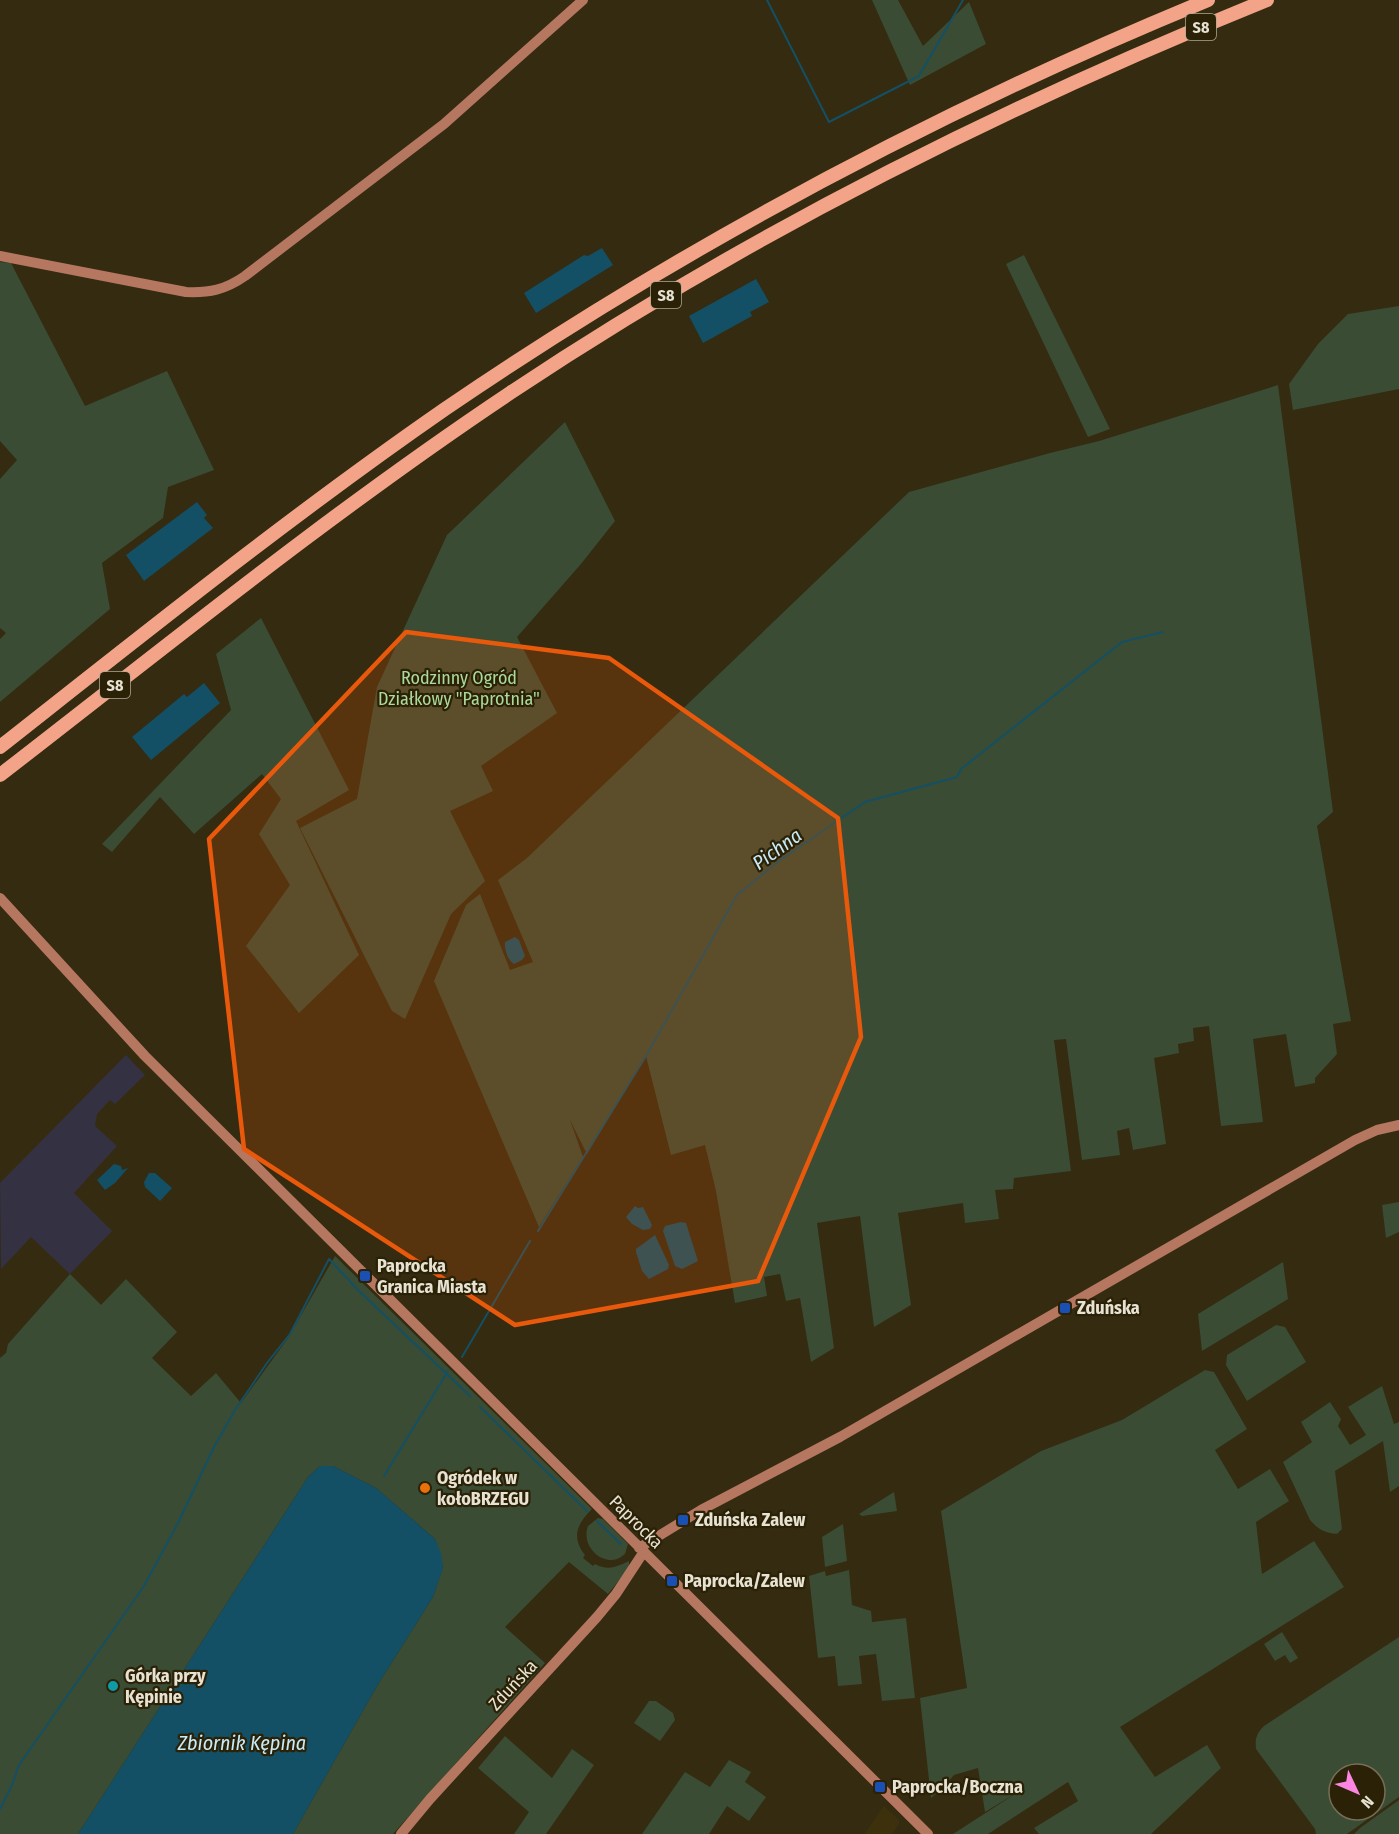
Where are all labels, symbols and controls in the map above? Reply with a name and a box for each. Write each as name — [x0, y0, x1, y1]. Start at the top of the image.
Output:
road number: S8 — [1186, 14, 1216, 40]
road number: S8 — [651, 282, 681, 308]
park label: Rodzinny Ogród Działkowy "Paprotnia" — [378, 667, 540, 710]
road number: S8 — [100, 672, 130, 698]
water label: Pichna — [748, 823, 806, 875]
place label: Paprocka Granica Miasta — [377, 1255, 487, 1298]
marker: Paprocka Granica Miasta — [358, 1269, 372, 1283]
place label: Zduńska — [1077, 1297, 1140, 1319]
marker: Zduńska — [1058, 1301, 1072, 1315]
place label: Ogródek w kołoBRZEGU — [437, 1467, 529, 1510]
marker: Ogródek w kołoBRZEGU — [418, 1481, 432, 1495]
street label: Paprocka — [605, 1491, 668, 1554]
place label: Zduńska Zalew — [695, 1509, 806, 1531]
marker: Zduńska Zalew — [676, 1513, 690, 1527]
place label: Paprocka/Zalew — [684, 1570, 805, 1592]
marker: Paprocka/Zalew — [665, 1574, 679, 1588]
street label: Zduńska — [484, 1655, 542, 1715]
place label: Górka przy Kępinie — [125, 1665, 206, 1708]
marker: Górka przy Kępinie — [106, 1679, 120, 1693]
water label: Zbiornik Kępina — [177, 1731, 306, 1755]
north arrow — [1327, 1762, 1387, 1822]
place label: Paprocka/Boczna — [892, 1776, 1023, 1798]
marker: Paprocka/Boczna — [873, 1780, 887, 1794]
text: N — [1357, 1792, 1378, 1812]

